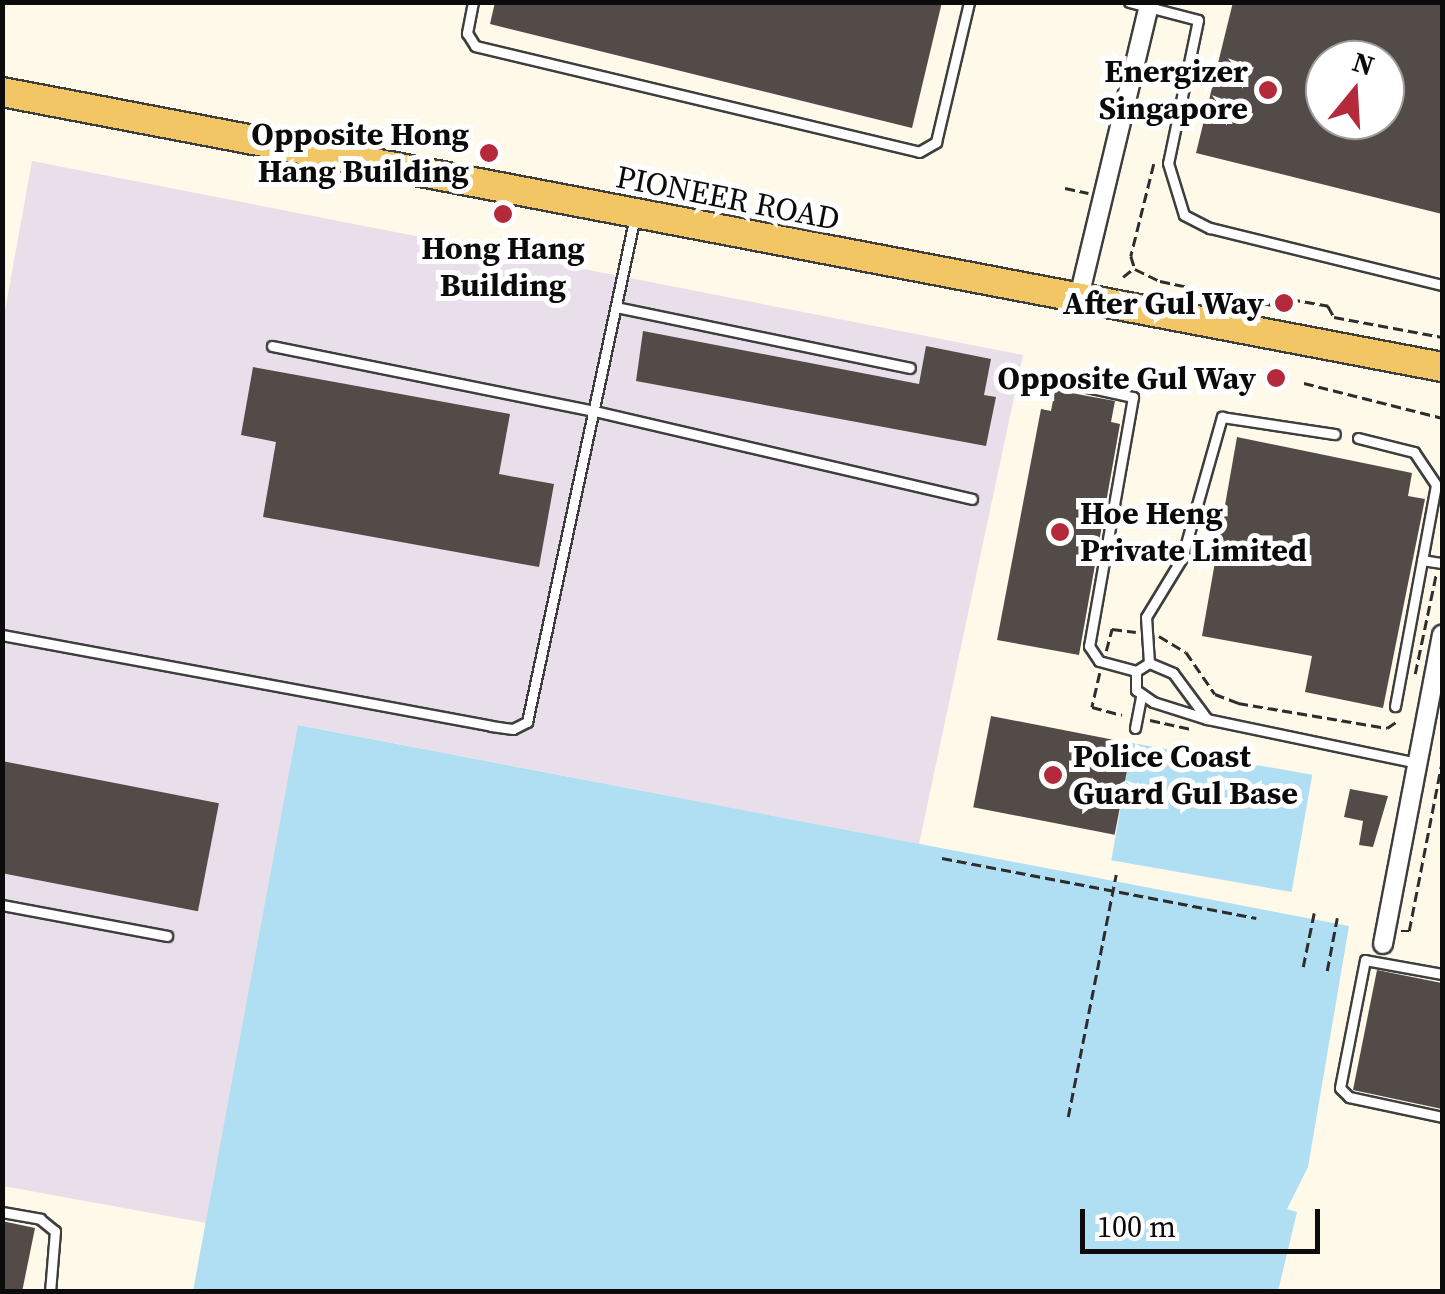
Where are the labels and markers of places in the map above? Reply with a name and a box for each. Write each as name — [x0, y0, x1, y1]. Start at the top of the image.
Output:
place label: Energizer Singapore — [1099, 53, 1248, 128]
marker: Energizer Singapore — [1257, 79, 1279, 101]
place label: Opposite Hong Hang Building — [251, 116, 469, 191]
marker: Opposite Hong Hang Building — [478, 142, 500, 164]
marker: Hong Hang Building — [492, 203, 514, 225]
place label: Hong Hang Building — [421, 230, 585, 305]
place label: After Gul Way — [1062, 284, 1264, 322]
marker: After Gul Way — [1273, 292, 1295, 314]
place label: Opposite Gul Way — [997, 359, 1256, 397]
marker: Opposite Gul Way — [1265, 367, 1287, 389]
place label: Hoe Heng Private Limited — [1080, 495, 1307, 570]
marker: Hoe Heng Private Limited — [1049, 521, 1071, 543]
place label: Police Coast Guard Gul Base — [1073, 738, 1298, 813]
marker: Police Coast Guard Gul Base — [1042, 764, 1064, 786]

